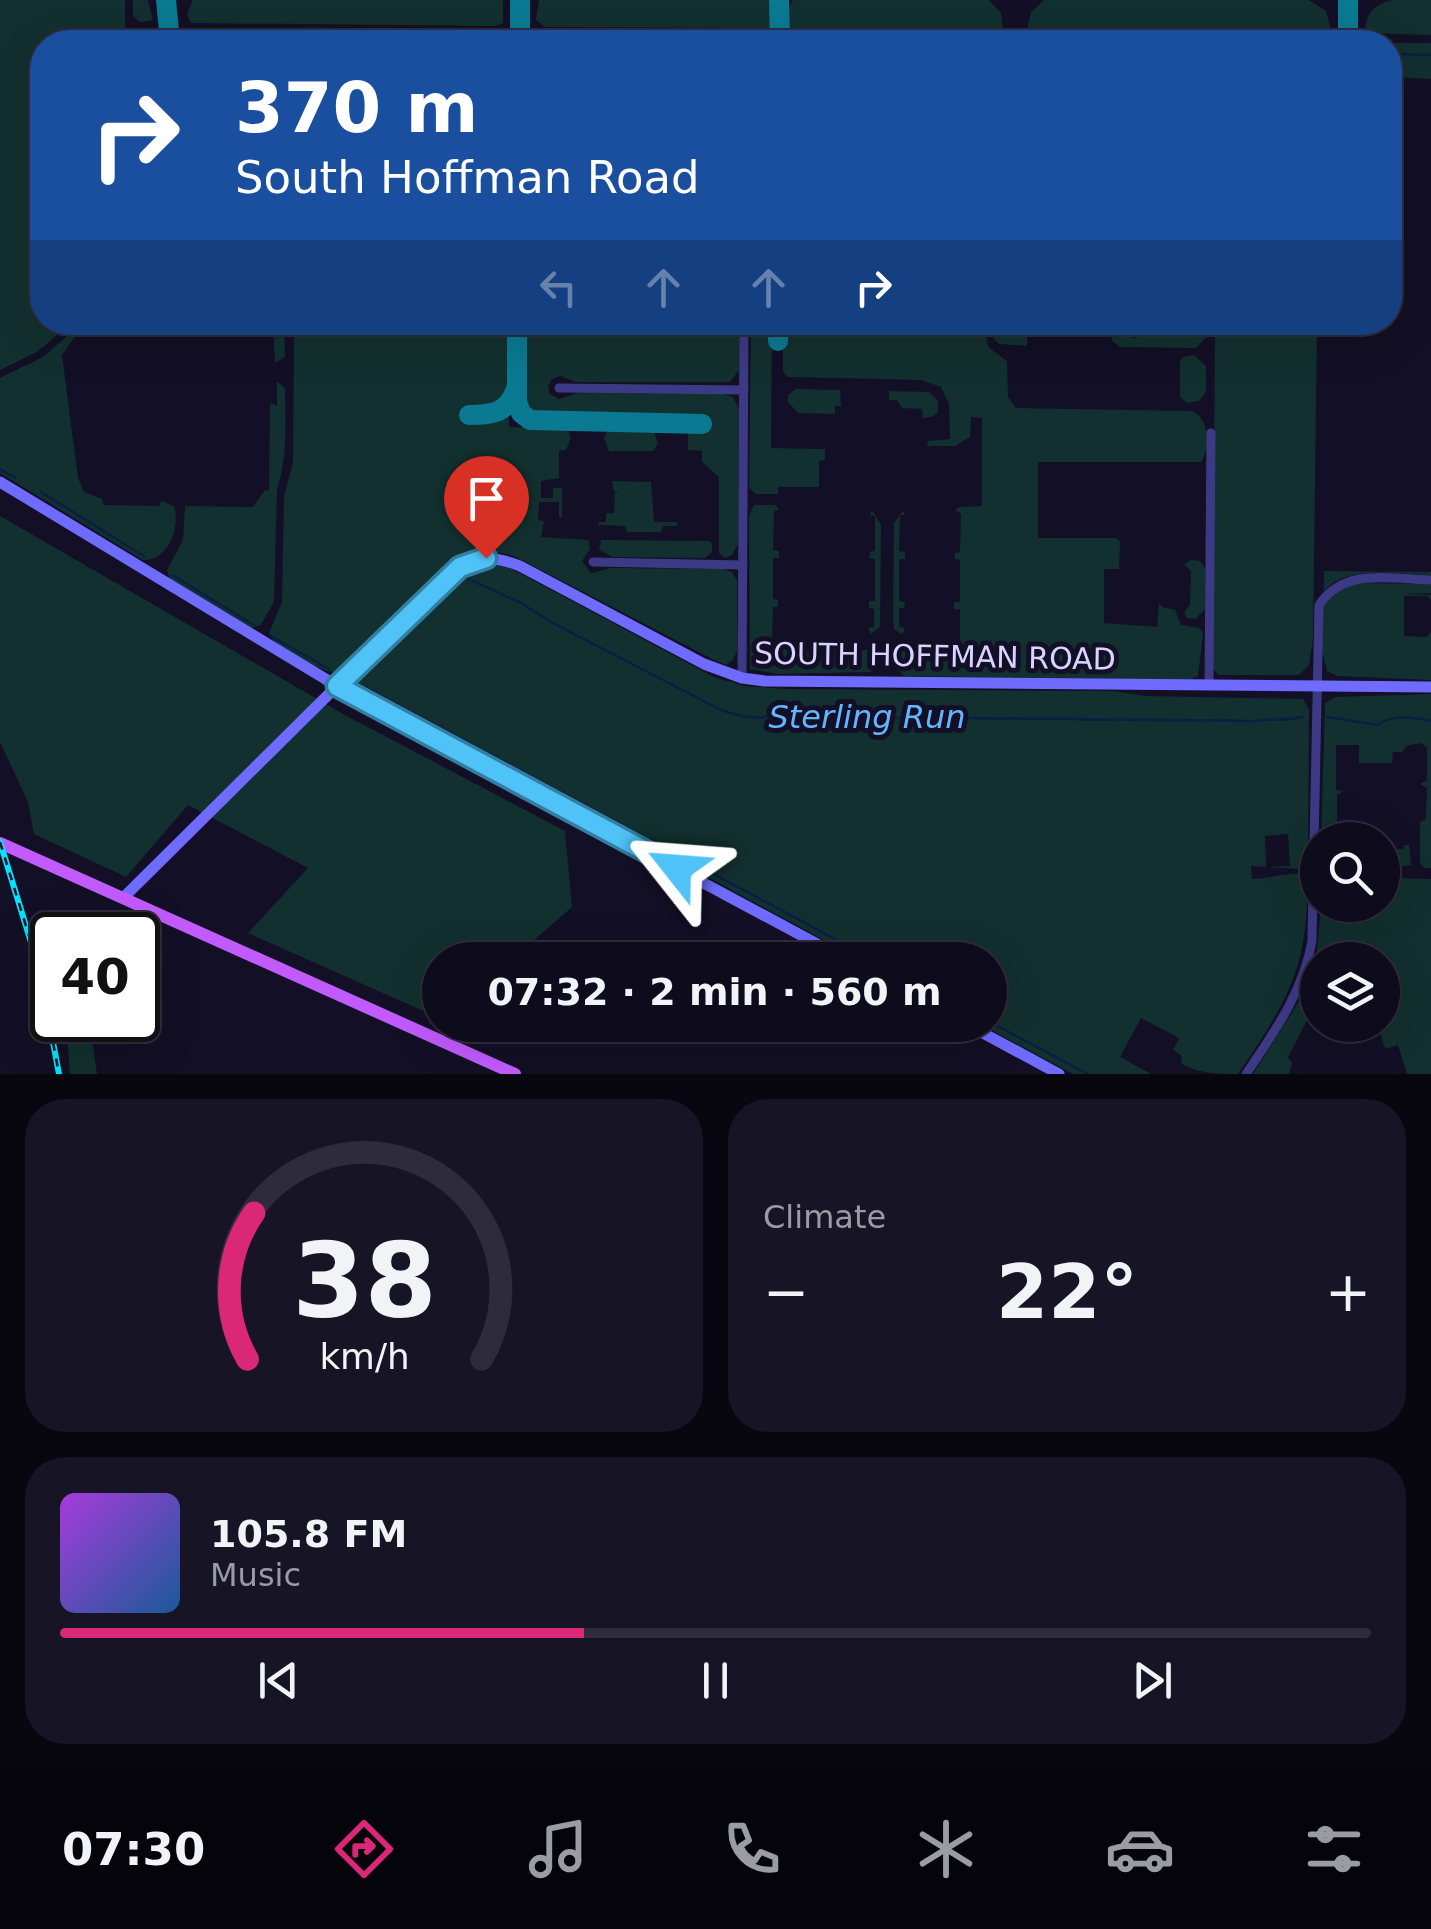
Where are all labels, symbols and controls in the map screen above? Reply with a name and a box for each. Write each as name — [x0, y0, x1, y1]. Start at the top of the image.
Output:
text: 370 m — [235, 67, 478, 149]
icon: right — [70, 70, 200, 200]
text: South Hoffman Road — [235, 151, 700, 204]
icon: left — [531, 260, 586, 315]
icon: ahead — [636, 260, 691, 315]
icon: ahead — [741, 260, 796, 315]
icon: right — [846, 260, 901, 315]
pin — [444, 456, 529, 559]
icon: arrive — [459, 471, 514, 526]
street label: SOUTH HOFFMAN ROAD — [754, 635, 1116, 677]
water label: Sterling Run — [768, 698, 966, 736]
position arrow — [625, 816, 729, 920]
map controls — [1300, 822, 1400, 1042]
button: search — [1300, 822, 1400, 922]
speed limit sign: 40 — [30, 912, 160, 1042]
button: layers — [1300, 942, 1400, 1042]
text: 07:32 · 2 min · 560 m — [487, 970, 942, 1014]
text: Climate — [763, 1198, 886, 1236]
text: 38 — [292, 1220, 436, 1342]
text: 22° — [996, 1248, 1138, 1336]
text: − — [763, 1260, 809, 1324]
text: + — [1325, 1260, 1371, 1324]
text: km/h — [319, 1336, 409, 1377]
text: 105.8 FM — [210, 1512, 407, 1556]
text: Music — [210, 1556, 301, 1594]
icon: previous — [251, 1653, 306, 1708]
icon: pause — [688, 1653, 743, 1708]
icon: next — [1125, 1653, 1180, 1708]
icon: directions — [329, 1814, 399, 1884]
icon: music — [523, 1814, 593, 1884]
icon: phone — [717, 1814, 787, 1884]
icon: climate — [911, 1814, 981, 1884]
icon: car — [1105, 1814, 1175, 1884]
icon: filters — [1299, 1814, 1369, 1884]
text: 07:30 — [62, 1823, 205, 1876]

